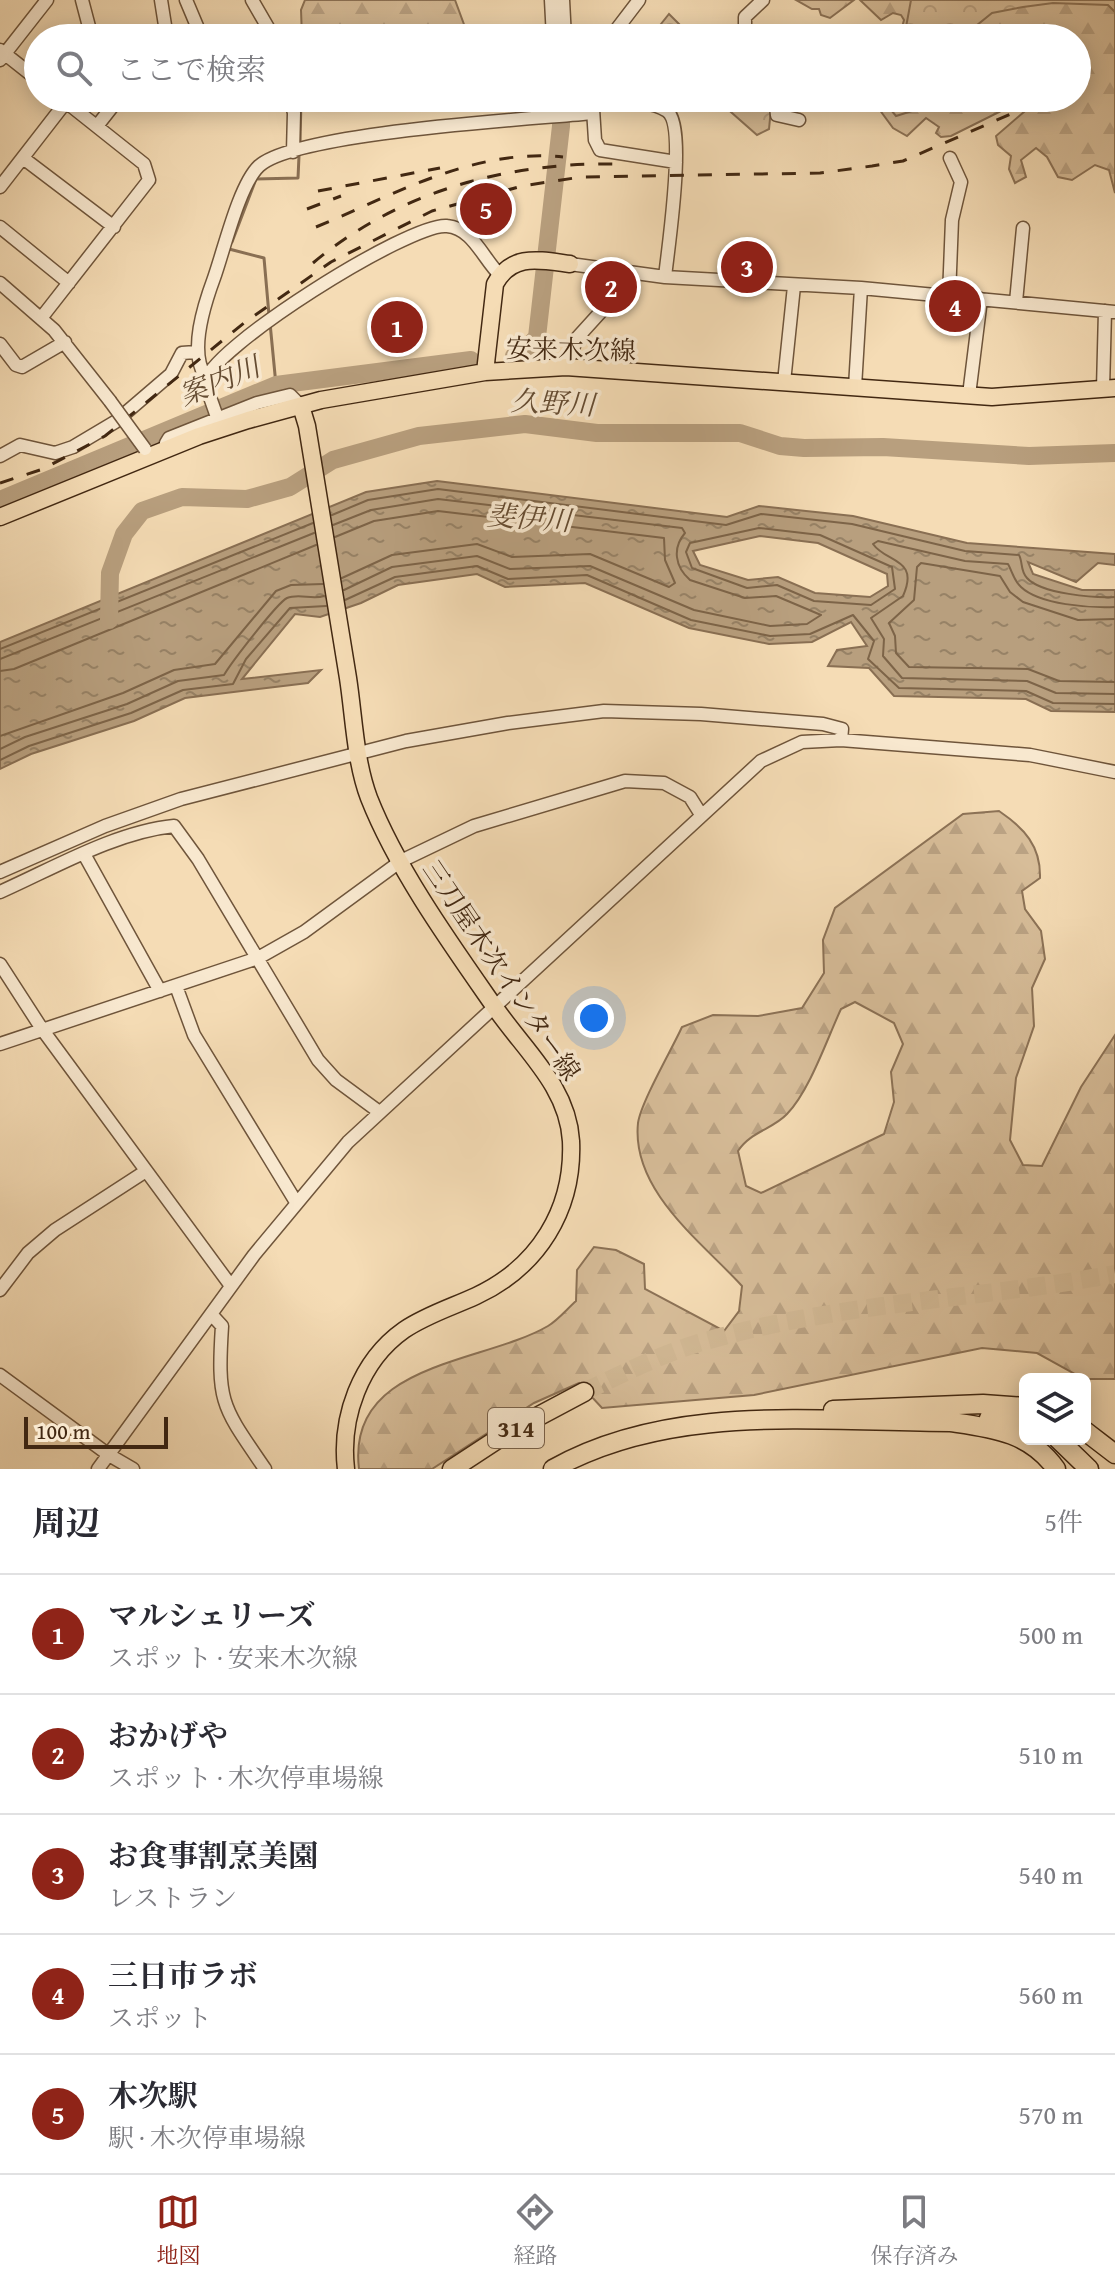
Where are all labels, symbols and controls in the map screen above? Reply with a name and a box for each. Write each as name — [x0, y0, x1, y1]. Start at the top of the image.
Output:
search box — [24, 24, 1091, 112]
icon: search — [52, 46, 96, 90]
text: ここで検索 — [116, 47, 266, 91]
pin: 5 — [460, 179, 512, 239]
pin: 3 — [721, 237, 773, 297]
pin: 2 — [585, 257, 637, 317]
pin: 4 — [929, 276, 981, 336]
pin: 1 — [371, 297, 423, 357]
street label: 安来木次線 — [506, 328, 636, 370]
water label: 案内川 — [172, 344, 268, 415]
water label: 久野川 — [510, 379, 599, 425]
water label: 斐伊川 — [486, 494, 575, 541]
street label: 三刀屋木次インター線 — [413, 852, 591, 1088]
your location — [574, 998, 614, 1038]
map controls — [1019, 1373, 1091, 1445]
button: layers — [1019, 1373, 1091, 1445]
road number: 314 — [488, 1408, 544, 1448]
scale bar — [24, 1413, 168, 1449]
text: 100 m — [36, 1415, 91, 1447]
text: 周辺 — [32, 1498, 100, 1547]
text: 5件 — [1044, 1502, 1083, 1541]
text: マルシェリーズ — [108, 1593, 315, 1637]
text: 1 — [51, 1615, 65, 1654]
text: 500 m — [1018, 1615, 1083, 1654]
text: スポット · 安来木次線 — [108, 1638, 358, 1677]
text: おかげや — [108, 1713, 228, 1757]
text: 2 — [51, 1735, 65, 1774]
text: 510 m — [1018, 1735, 1083, 1774]
text: スポット · 木次停車場線 — [108, 1758, 384, 1797]
text: お食事割烹美園 — [108, 1833, 318, 1877]
text: 3 — [51, 1855, 65, 1894]
text: 540 m — [1018, 1855, 1083, 1894]
text: レストラン — [108, 1878, 237, 1917]
text: 三日市ラボ — [108, 1953, 258, 1997]
text: 4 — [51, 1975, 65, 2014]
text: 560 m — [1018, 1975, 1083, 2014]
text: スポット — [108, 1998, 212, 2037]
text: 木次駅 — [108, 2073, 198, 2117]
text: 5 — [51, 2095, 65, 2134]
text: 570 m — [1018, 2095, 1083, 2134]
text: 駅 · 木次停車場線 — [108, 2118, 306, 2157]
tab: 地図 — [156, 2190, 201, 2271]
tab: 経路 — [513, 2190, 558, 2271]
tab: 保存済み — [870, 2190, 959, 2271]

